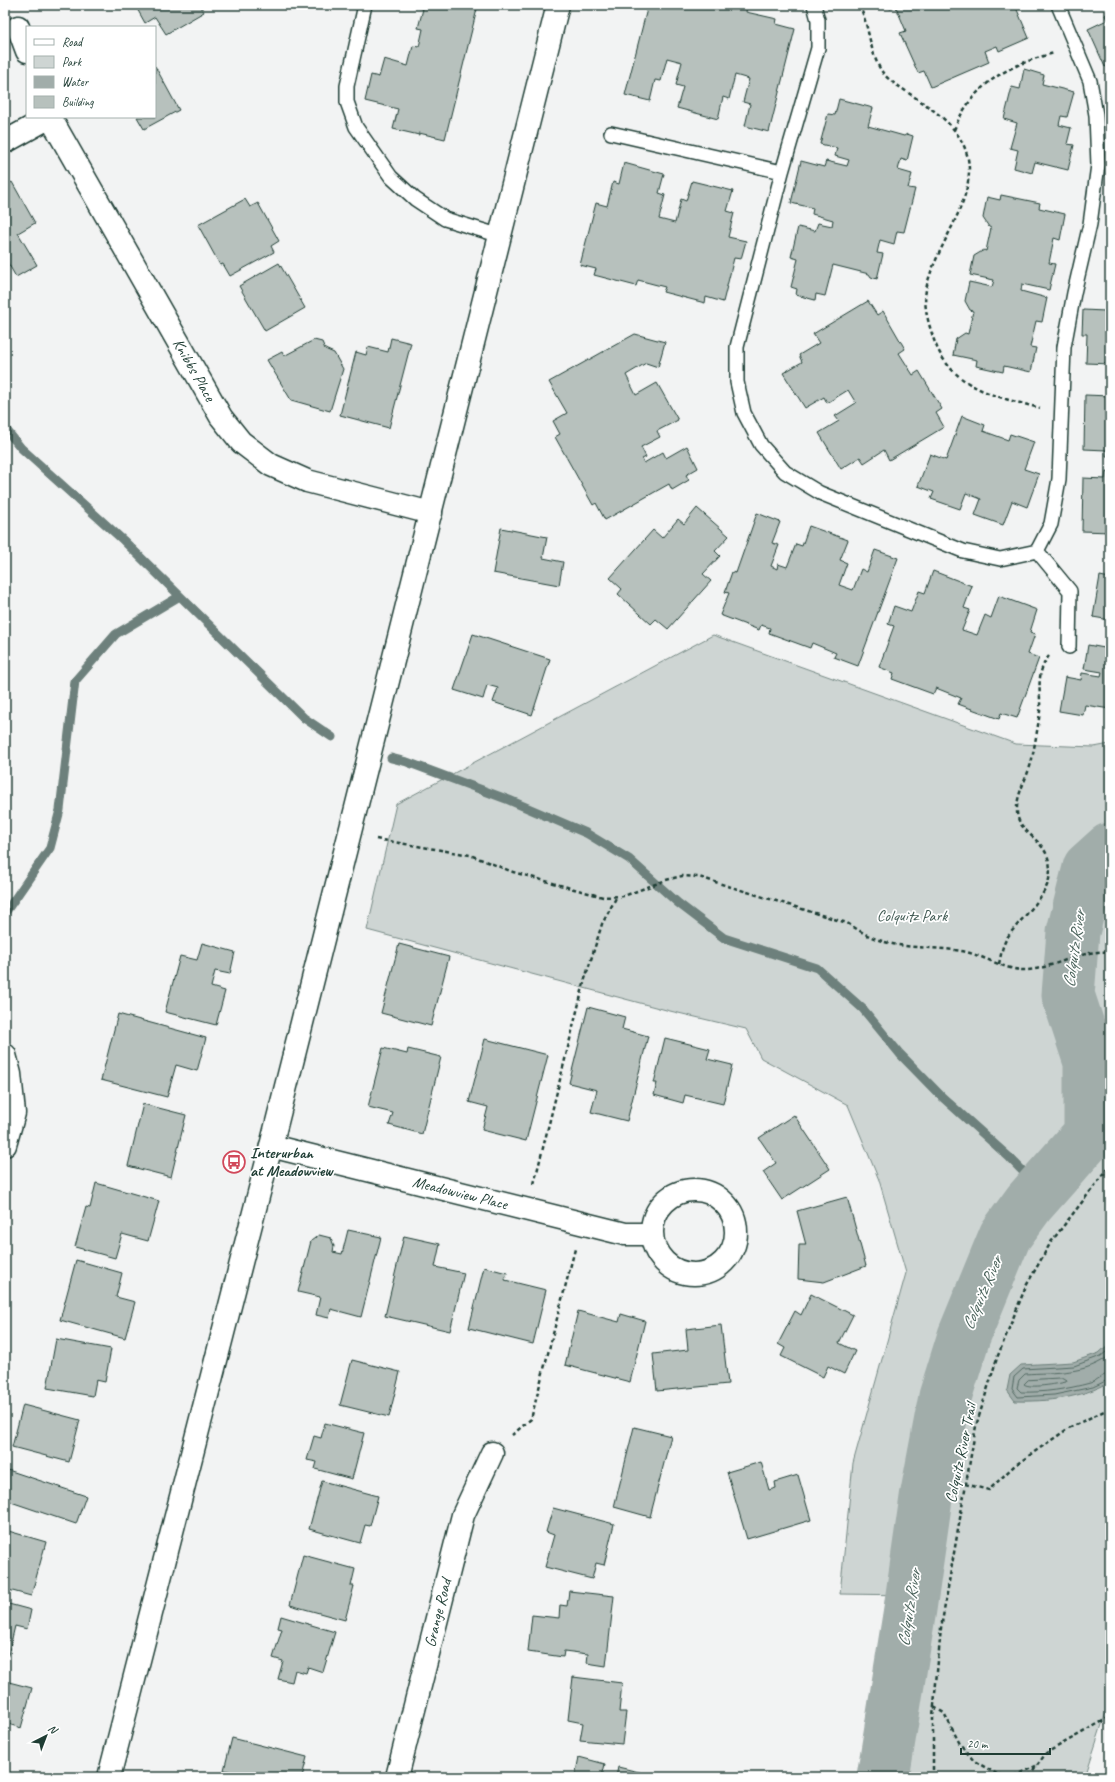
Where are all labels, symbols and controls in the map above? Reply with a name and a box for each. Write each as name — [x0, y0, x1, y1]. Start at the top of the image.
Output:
legend — [26, 26, 156, 118]
text: Road — [62, 34, 84, 50]
text: Park — [62, 54, 83, 70]
text: Water — [62, 74, 90, 90]
text: Building — [62, 94, 94, 110]
street label: Knibbs Place — [168, 335, 221, 406]
park label: Colquitz Park — [877, 906, 948, 926]
water label: Colquitz River — [1058, 906, 1090, 989]
place label: Interurban at Meadowview — [250, 1143, 334, 1181]
bus stop icon: Interurban at Meadowview — [221, 1149, 247, 1175]
street label: Meadowview Place — [411, 1172, 511, 1215]
water label: Colquitz River — [957, 1251, 1008, 1333]
street label: Colquitz River Trail — [941, 1398, 982, 1505]
water label: Colquitz River — [893, 1565, 926, 1648]
street label: Grange Road — [420, 1574, 457, 1649]
north arrow — [26, 1716, 66, 1756]
text: N — [45, 1721, 62, 1738]
scale bar — [961, 1730, 1050, 1756]
text: 20 m — [967, 1736, 989, 1752]

